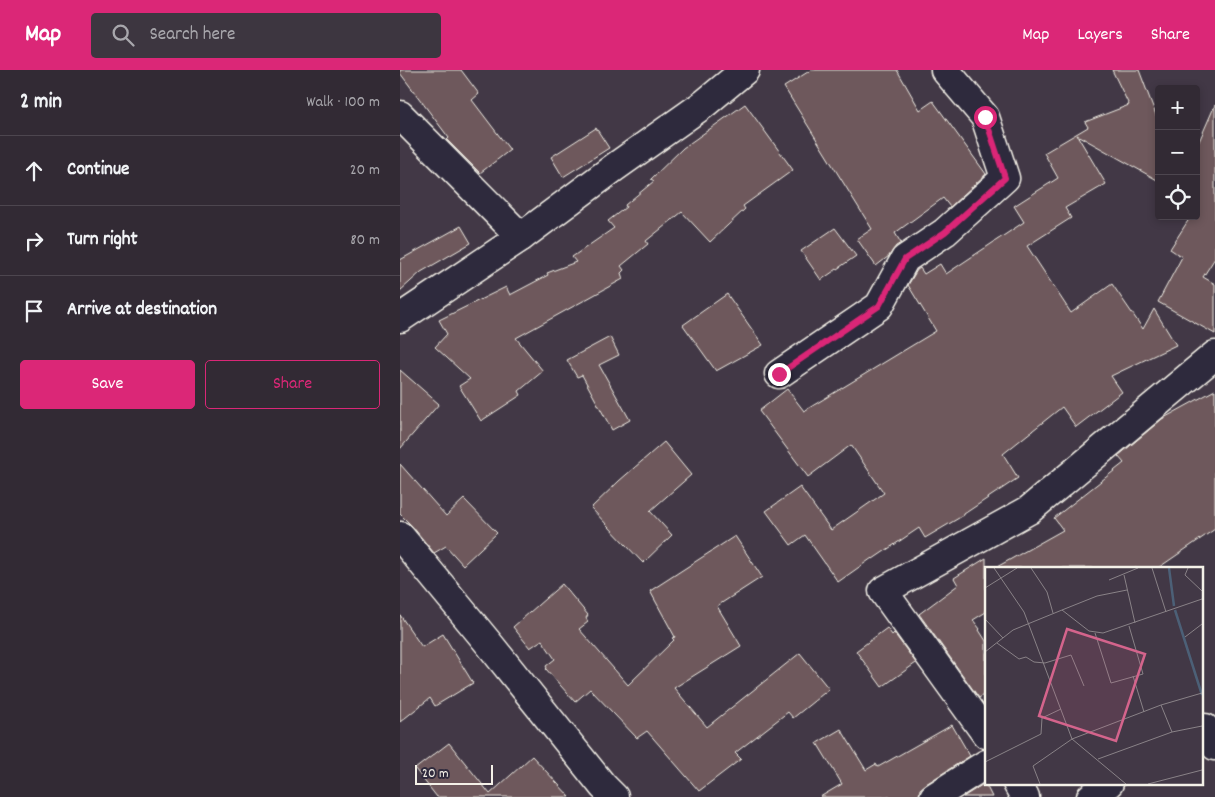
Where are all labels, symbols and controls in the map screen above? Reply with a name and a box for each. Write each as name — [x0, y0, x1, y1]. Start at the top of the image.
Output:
search box — [91, 13, 441, 58]
text: Map — [25, 18, 61, 52]
icon: search — [109, 21, 137, 49]
text: Search here — [149, 22, 235, 49]
text: Map — [1022, 23, 1049, 48]
text: Layers — [1077, 23, 1123, 48]
text: Share — [1151, 23, 1190, 48]
map controls — [1155, 85, 1200, 220]
button: + — [1155, 85, 1200, 130]
text: 2 min — [20, 88, 62, 118]
text: Walk · 100 m — [306, 91, 380, 114]
route start — [974, 106, 997, 129]
button: − — [1155, 130, 1200, 175]
icon: ahead — [20, 157, 48, 185]
text: Continue — [67, 157, 129, 184]
text: 20 m — [350, 159, 380, 182]
button: locate — [1155, 175, 1200, 220]
icon: right — [20, 227, 48, 255]
text: Turn right — [67, 227, 138, 254]
text: 80 m — [350, 229, 380, 252]
icon: arrive — [20, 297, 48, 325]
text: Arrive at destination — [67, 297, 217, 324]
button: Save — [20, 360, 195, 409]
button: Share — [205, 360, 380, 409]
route end — [768, 363, 791, 386]
inset map — [985, 567, 1202, 784]
scale bar — [415, 762, 492, 785]
text: 20 m — [422, 764, 449, 784]

